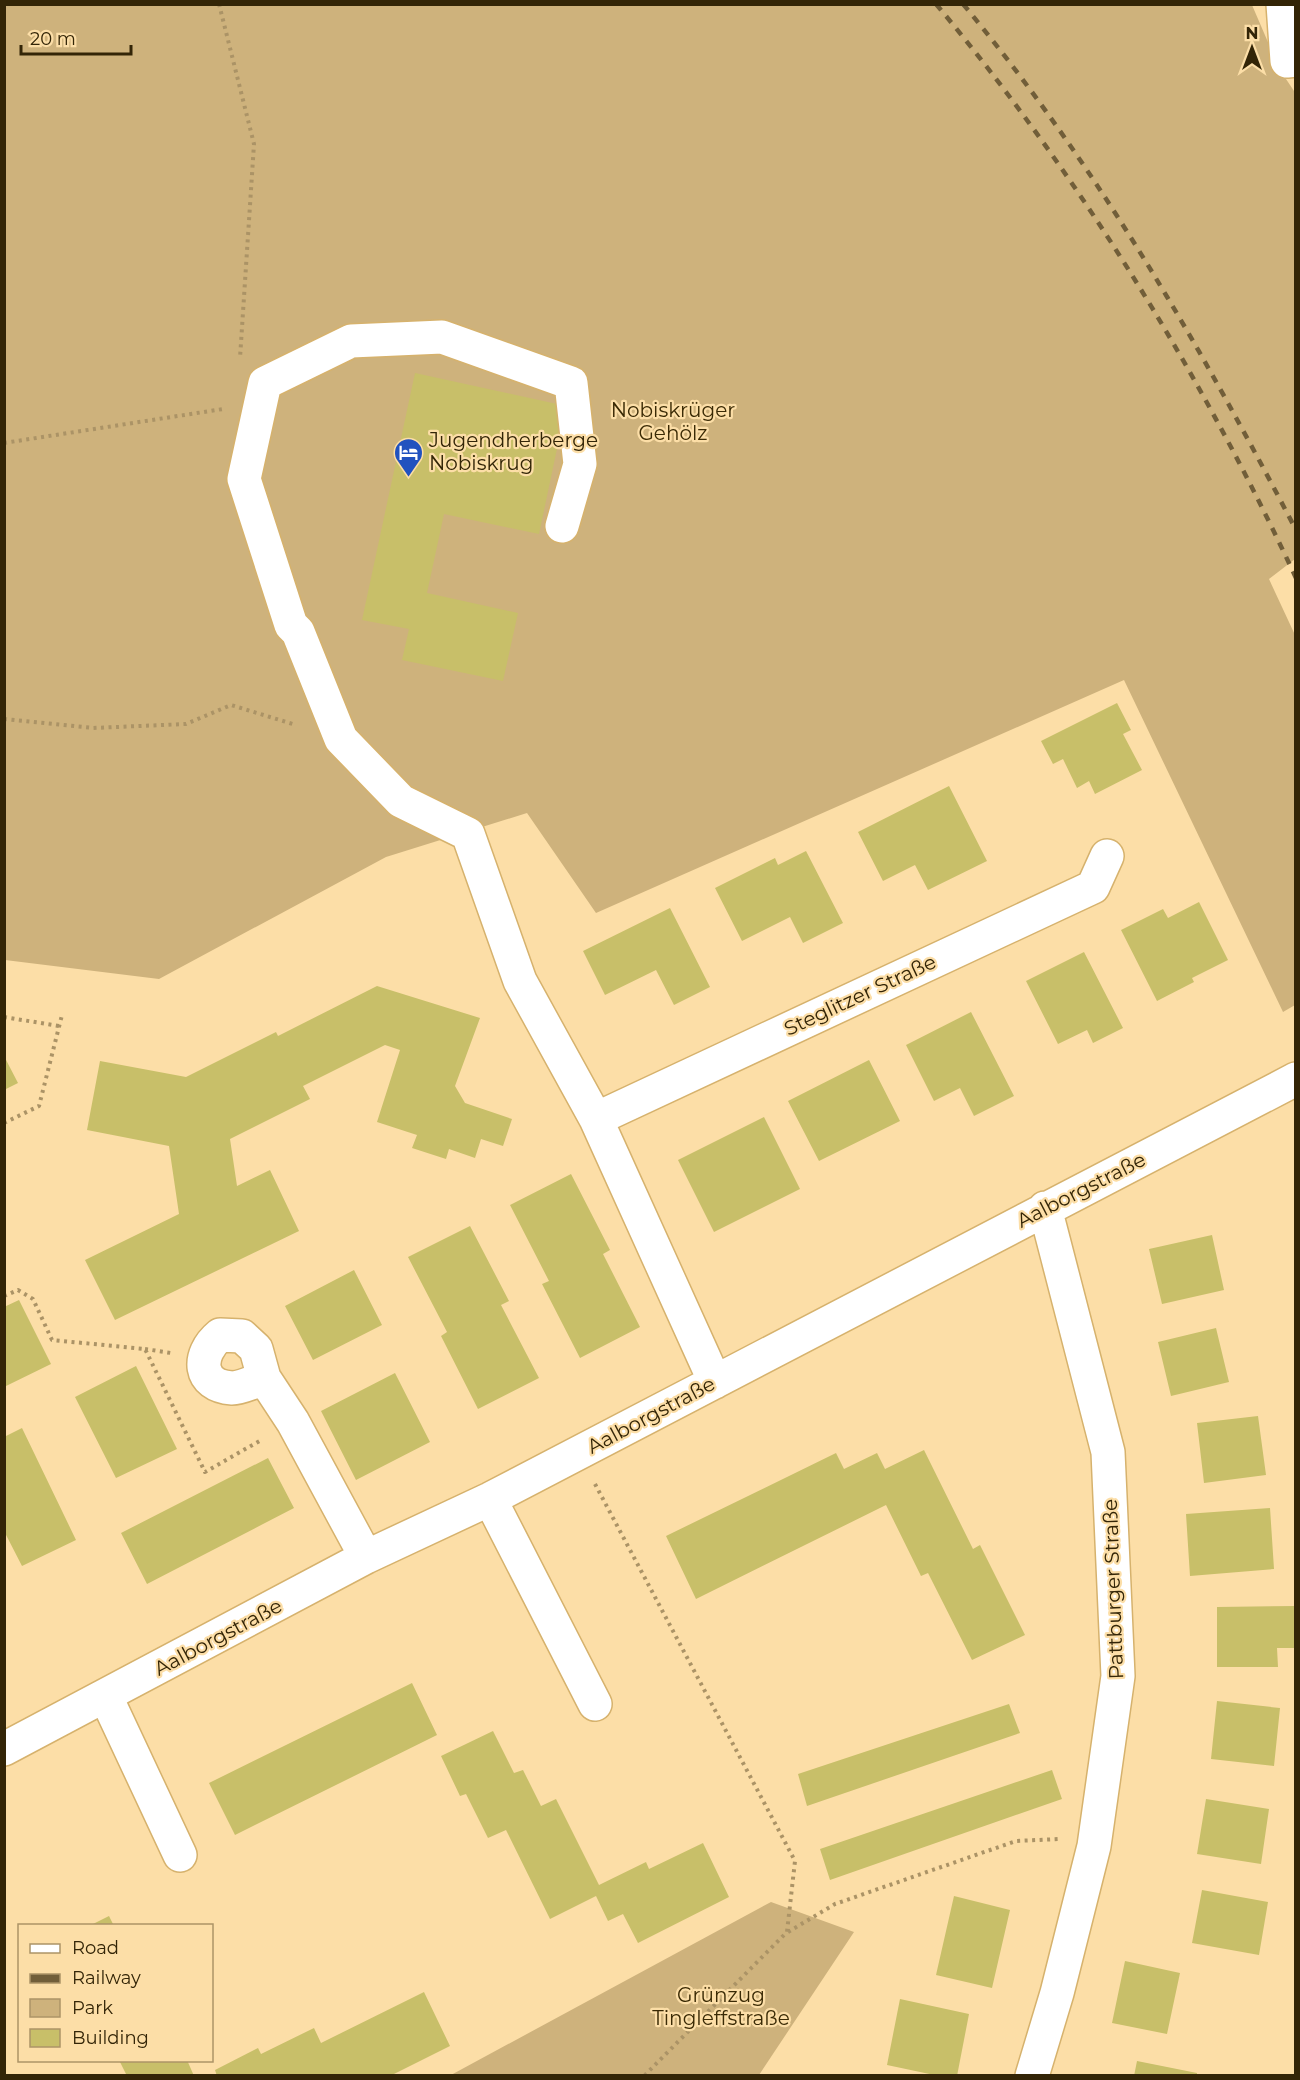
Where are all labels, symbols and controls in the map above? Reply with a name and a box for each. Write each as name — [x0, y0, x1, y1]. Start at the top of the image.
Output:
scale bar — [21, 18, 130, 56]
north arrow — [1222, 18, 1282, 78]
text: N — [1246, 24, 1258, 43]
text: 20 m — [30, 28, 76, 50]
park label: Nobiskrüger Gehölz — [611, 398, 735, 445]
place label: Jugendherberge Nobiskrug — [428, 428, 598, 475]
hotel icon: Jugendherberge Nobiskrug — [392, 436, 424, 478]
street label: Steglitzer Straße — [780, 949, 940, 1041]
street label: Aalborgstraße — [1013, 1147, 1149, 1233]
street label: Aalborgstraße — [583, 1371, 719, 1459]
street label: Pattburger Straße — [1098, 1498, 1128, 1680]
street label: Aalborgstraße — [150, 1593, 286, 1681]
legend — [18, 1924, 213, 2062]
text: Road — [72, 1937, 119, 1959]
text: Railway — [72, 1967, 141, 1989]
park label: Grünzug Tingleffstraße — [652, 1983, 790, 2030]
text: Park — [72, 1997, 113, 2019]
text: Building — [72, 2027, 149, 2049]

